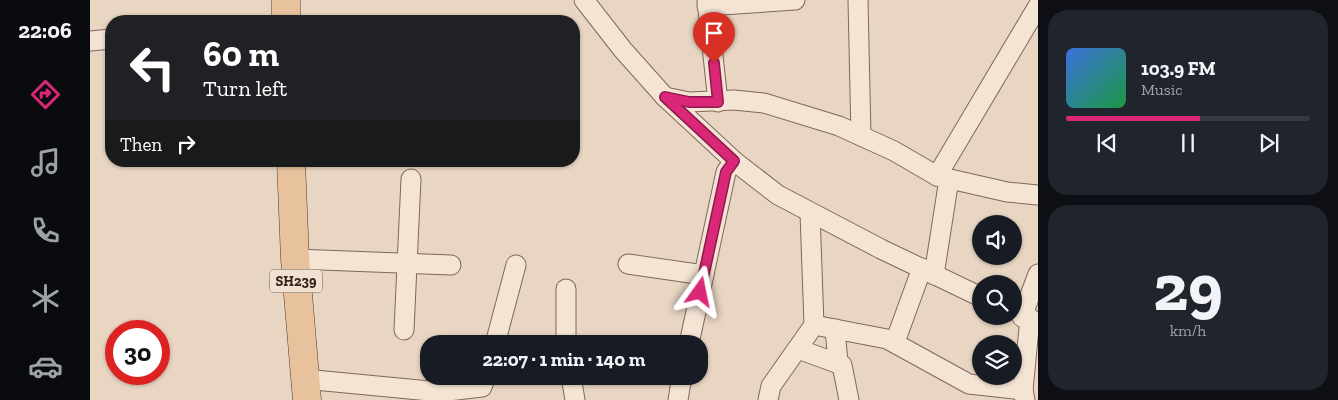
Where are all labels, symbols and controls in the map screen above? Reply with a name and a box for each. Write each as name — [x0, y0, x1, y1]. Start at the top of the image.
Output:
pin — [693, 12, 735, 63]
text: 22:06 — [18, 17, 72, 44]
icon: arrive — [700, 19, 728, 47]
text: 60 m — [203, 33, 279, 75]
icon: left — [120, 35, 185, 100]
text: 103.9 FM — [1141, 57, 1216, 80]
text: Turn left — [203, 75, 287, 102]
icon: directions — [28, 77, 63, 112]
text: Music — [1141, 80, 1183, 99]
icon: previous — [1093, 129, 1121, 157]
icon: pause — [1174, 129, 1202, 157]
icon: next — [1255, 129, 1283, 157]
icon: right — [172, 130, 200, 158]
text: Then — [120, 133, 162, 156]
icon: music — [28, 145, 63, 180]
icon: phone — [28, 213, 63, 248]
map controls — [972, 215, 1022, 385]
button: sound — [972, 215, 1022, 265]
text: 29 — [1153, 249, 1223, 327]
position arrow — [673, 265, 725, 317]
road number: SH239 — [270, 270, 322, 292]
button: search — [972, 275, 1022, 325]
icon: climate — [28, 281, 63, 316]
speed limit sign: 30 — [105, 320, 170, 385]
text: km/h — [1170, 321, 1206, 340]
button: layers — [972, 335, 1022, 385]
text: 22:07 · 1 min · 140 m — [483, 348, 645, 371]
icon: car — [28, 349, 63, 384]

